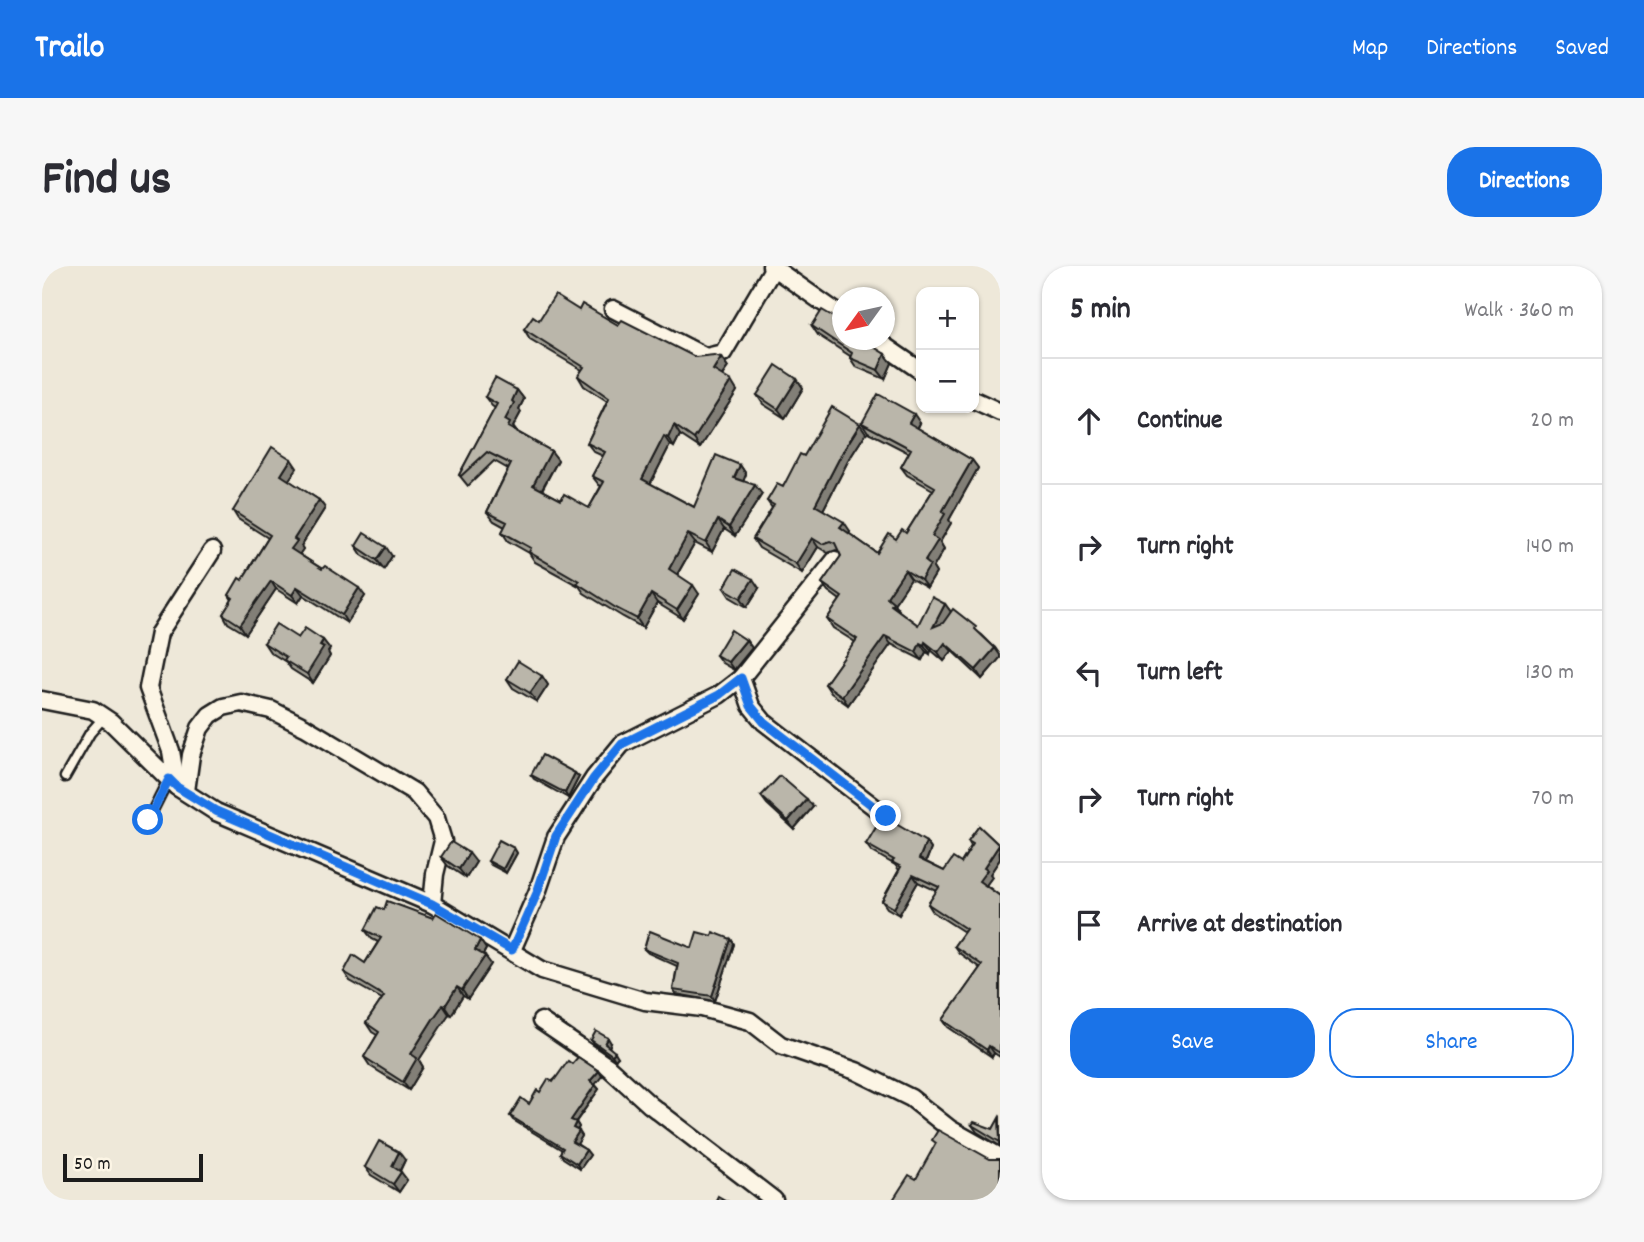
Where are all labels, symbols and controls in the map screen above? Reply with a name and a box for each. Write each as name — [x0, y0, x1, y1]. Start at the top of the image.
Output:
text: Trailo — [35, 26, 105, 73]
text: Map — [1352, 32, 1388, 66]
text: Directions — [1426, 32, 1517, 66]
text: Saved — [1555, 32, 1609, 66]
text: Find us — [42, 147, 171, 217]
button: Directions — [1447, 147, 1602, 217]
north arrow — [832, 287, 895, 350]
map controls — [916, 287, 979, 413]
button: + — [916, 287, 979, 350]
text: 5 min — [1070, 290, 1131, 333]
text: Walk · 360 m — [1464, 295, 1574, 328]
button: − — [916, 350, 979, 413]
icon: ahead — [1070, 402, 1108, 440]
text: Continue — [1137, 403, 1222, 440]
text: 20 m — [1530, 405, 1574, 438]
icon: right — [1070, 528, 1108, 566]
text: Turn right — [1137, 529, 1234, 566]
text: 140 m — [1526, 531, 1574, 564]
icon: left — [1070, 654, 1108, 692]
text: Turn left — [1137, 655, 1223, 692]
text: 130 m — [1525, 657, 1574, 690]
icon: right — [1070, 780, 1108, 818]
text: Turn right — [1137, 781, 1234, 818]
text: 70 m — [1532, 783, 1574, 816]
route end — [870, 800, 901, 831]
route start — [132, 804, 163, 835]
icon: arrive — [1070, 906, 1108, 944]
text: Arrive at destination — [1137, 907, 1342, 944]
button: Save — [1070, 1008, 1315, 1078]
button: Share — [1329, 1008, 1574, 1078]
scale bar — [63, 1151, 203, 1183]
text: 50 m — [74, 1152, 111, 1179]

